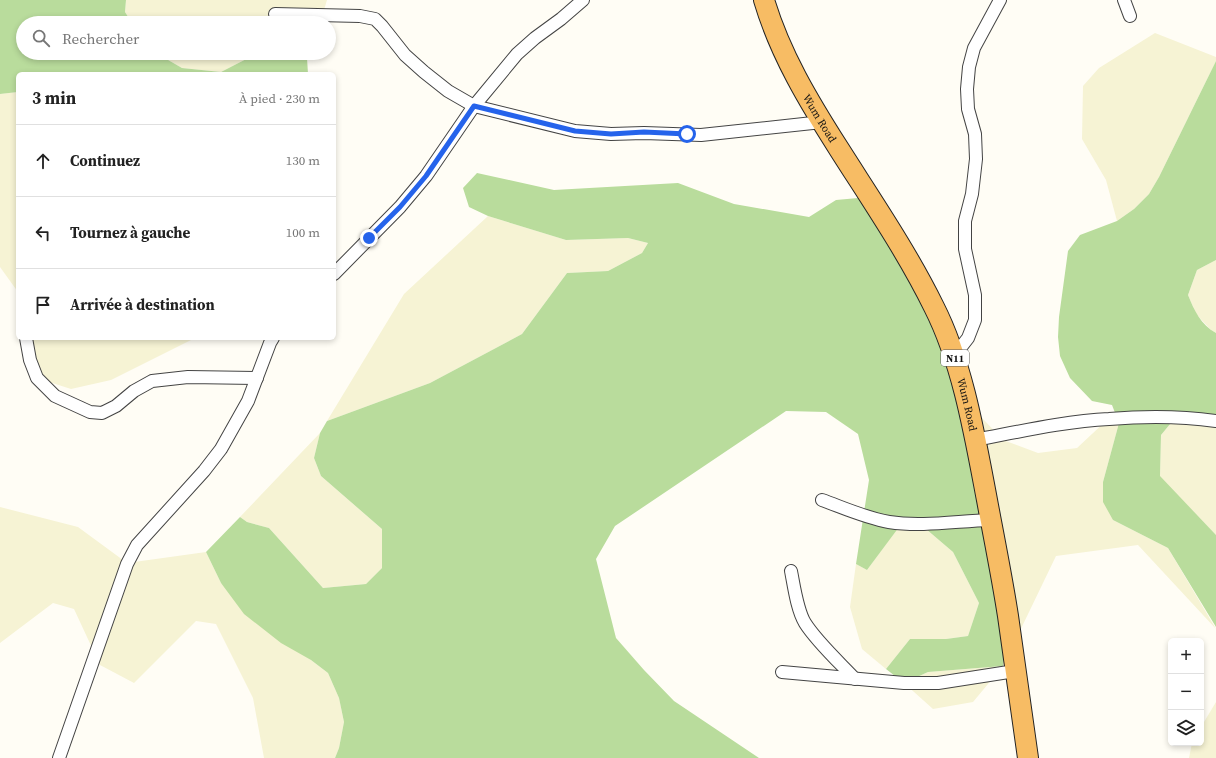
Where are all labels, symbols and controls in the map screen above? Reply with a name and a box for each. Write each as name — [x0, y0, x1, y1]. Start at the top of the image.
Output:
search box — [16, 16, 336, 60]
icon: search — [30, 27, 52, 49]
text: Rechercher — [62, 28, 139, 49]
text: 3 min — [32, 86, 76, 110]
text: À pied · 230 m — [239, 90, 320, 107]
street label: Wum Road — [799, 91, 841, 146]
route start — [678, 125, 696, 143]
icon: ahead — [32, 150, 54, 172]
text: Continuez — [70, 150, 140, 171]
text: 130 m — [286, 152, 320, 169]
icon: left — [32, 222, 54, 244]
text: Tournez à gauche — [70, 222, 190, 243]
text: 100 m — [286, 224, 320, 241]
route end — [360, 229, 378, 247]
icon: arrive — [32, 294, 54, 316]
text: Arrivée à destination — [70, 294, 215, 315]
road number: N11 — [941, 350, 969, 366]
street label: Wum Road — [954, 376, 981, 433]
map controls — [1168, 638, 1204, 746]
button: + — [1168, 638, 1204, 674]
button: − — [1168, 674, 1204, 710]
button: layers — [1168, 710, 1204, 746]

